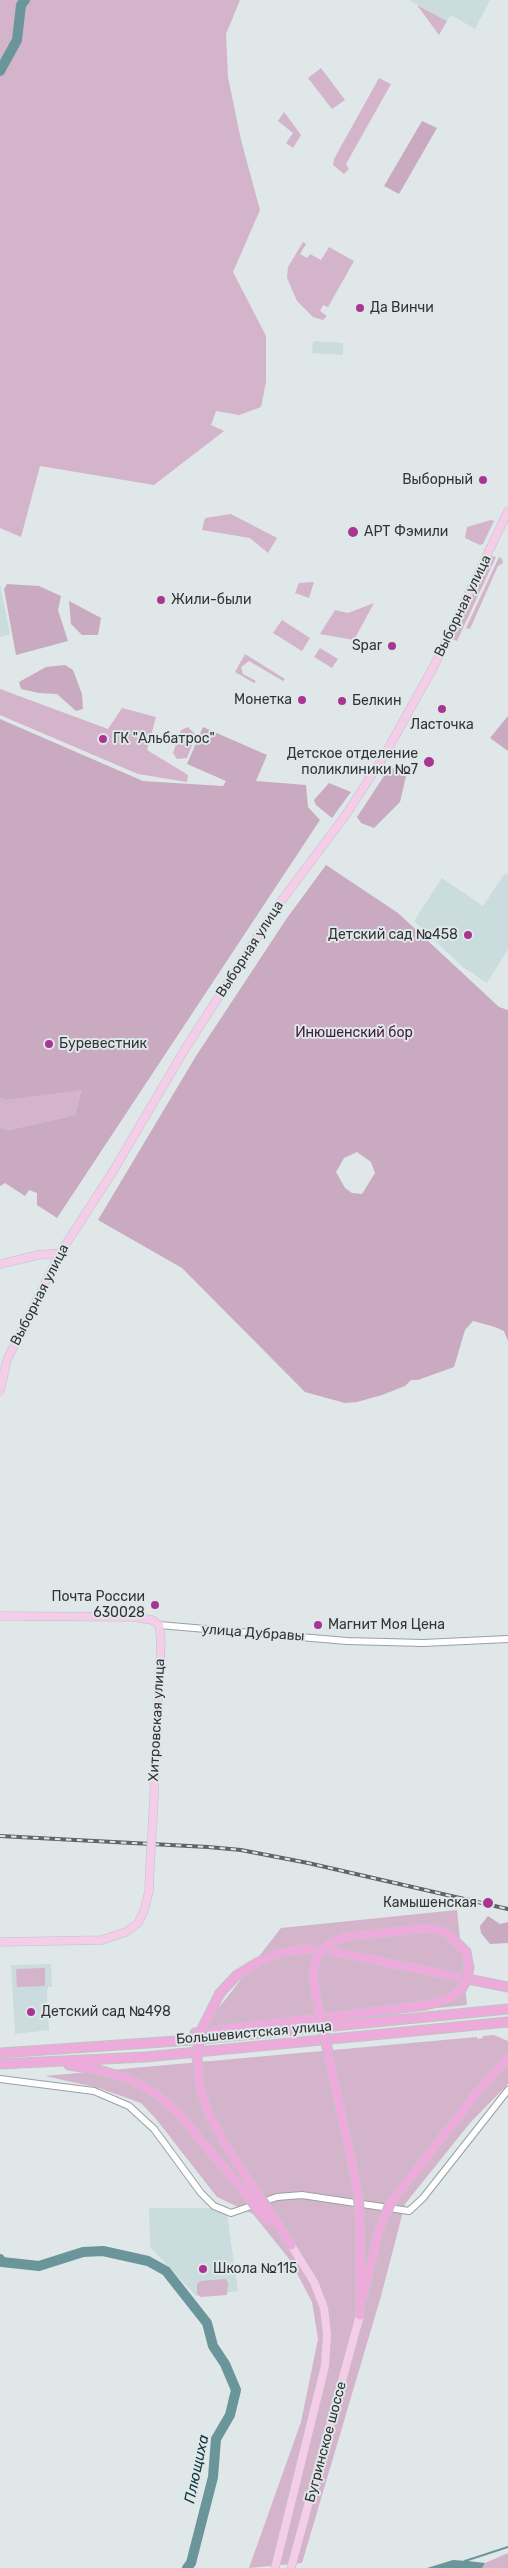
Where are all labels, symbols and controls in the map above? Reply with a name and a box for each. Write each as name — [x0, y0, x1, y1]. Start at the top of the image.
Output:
place label: Да Винчи — [370, 300, 434, 316]
marker: Да Винчи — [354, 302, 366, 314]
place label: Выборный — [402, 472, 473, 488]
marker: Выборный — [477, 474, 489, 486]
place label: АРТ Фэмили — [364, 524, 448, 540]
marker: АРТ Фэмили — [346, 525, 360, 539]
street label: Выборная улица — [431, 552, 495, 660]
place label: Жили-были — [171, 592, 252, 608]
marker: Жили-были — [155, 594, 167, 606]
place label: Spar — [352, 638, 382, 654]
marker: Spar — [386, 640, 398, 652]
place label: Монетка — [234, 692, 292, 708]
place label: Белкин — [352, 693, 401, 709]
marker: Монетка — [296, 694, 308, 706]
marker: Белкин — [336, 695, 348, 707]
marker: Ласточка — [436, 703, 448, 715]
place label: Ласточка — [410, 717, 474, 733]
place label: ГК "Альбатрос" — [113, 731, 215, 747]
marker: ГК "Альбатрос" — [97, 733, 109, 745]
place label: Детское отделение поликлиники №7 — [287, 746, 418, 779]
marker: Детское отделение поликлиники №7 — [422, 755, 436, 769]
street label: Выборная улица — [213, 898, 287, 1000]
place label: Детский сад №458 — [328, 927, 458, 943]
marker: Детский сад №458 — [462, 929, 474, 941]
park label: Инюшенский бор — [295, 1025, 413, 1041]
place label: Буревестник — [59, 1036, 147, 1052]
marker: Буревестник — [43, 1038, 55, 1050]
street label: Выборная улица — [7, 1242, 73, 1348]
place label: Почта России 630028 — [51, 1589, 145, 1621]
marker: Почта России 630028 — [149, 1599, 161, 1611]
place label: Магнит Моя Цена — [328, 1617, 445, 1633]
marker: Магнит Моя Цена — [312, 1619, 324, 1631]
street label: улица Дубравы — [201, 1621, 305, 1645]
street label: Хитровская улица — [145, 1658, 169, 1782]
place label: Камышенская — [383, 1895, 477, 1911]
marker: Камышенская — [481, 1896, 495, 1910]
place label: Детский сад №498 — [41, 2004, 171, 2020]
marker: Детский сад №498 — [25, 2006, 37, 2018]
street label: Большевистская улица — [175, 2018, 333, 2048]
place label: Школа №115 — [213, 2261, 297, 2277]
marker: Школа №115 — [197, 2263, 209, 2275]
street label: Бугринское шоссе — [302, 2380, 350, 2504]
water label: Плющиха — [181, 2433, 213, 2505]

